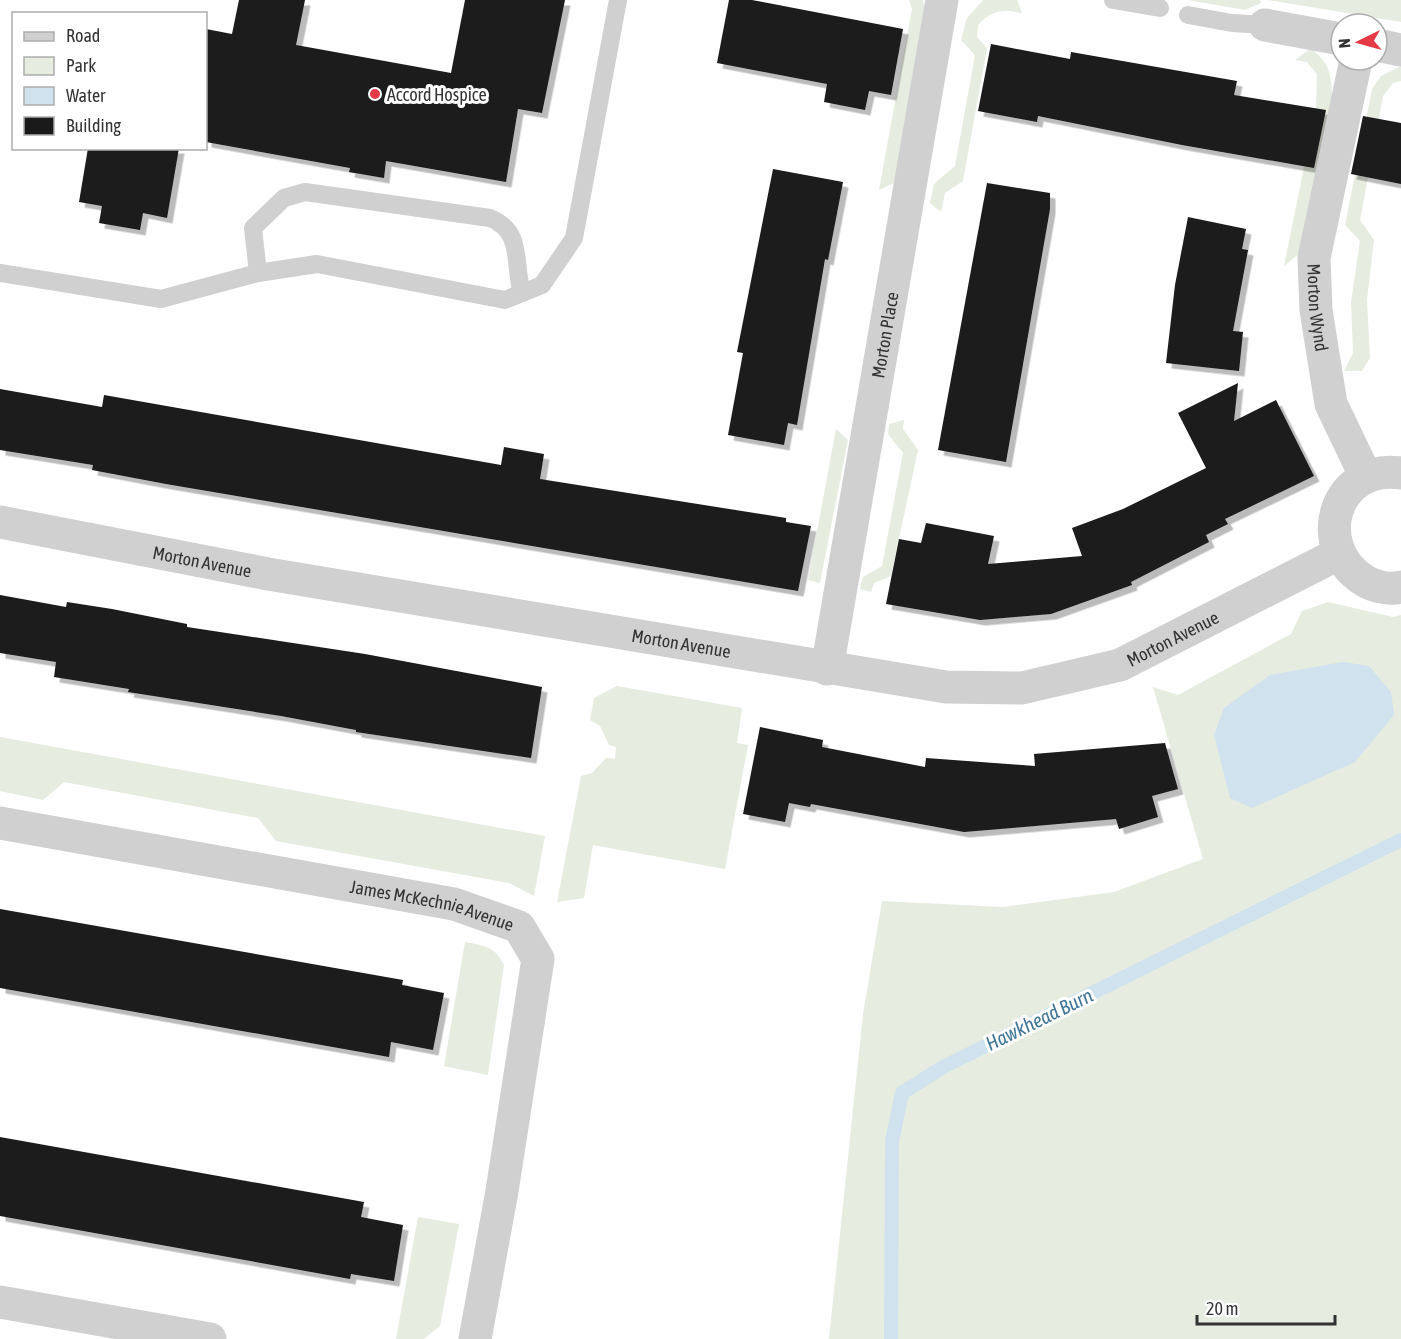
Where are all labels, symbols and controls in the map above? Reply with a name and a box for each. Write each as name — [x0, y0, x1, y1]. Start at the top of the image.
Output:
legend — [12, 12, 207, 150]
north arrow — [1329, 12, 1389, 72]
text: Road — [66, 25, 100, 46]
text: N — [1335, 38, 1353, 49]
text: Park — [66, 55, 96, 76]
place label: Accord Hospice — [387, 84, 487, 105]
text: Water — [66, 85, 106, 106]
marker: Accord Hospice — [368, 87, 382, 101]
text: Building — [66, 115, 121, 136]
street label: Morton Wynd — [1304, 263, 1333, 353]
street label: Morton Place — [867, 290, 902, 380]
street label: Morton Avenue — [151, 541, 253, 581]
street label: Morton Avenue — [1123, 606, 1222, 670]
street label: Morton Avenue — [630, 624, 732, 661]
street label: James McKechnie Avenue — [348, 875, 517, 935]
water label: Hawkhead Burn — [982, 983, 1097, 1055]
scale bar — [1197, 1288, 1335, 1326]
text: 20 m — [1206, 1298, 1238, 1319]

